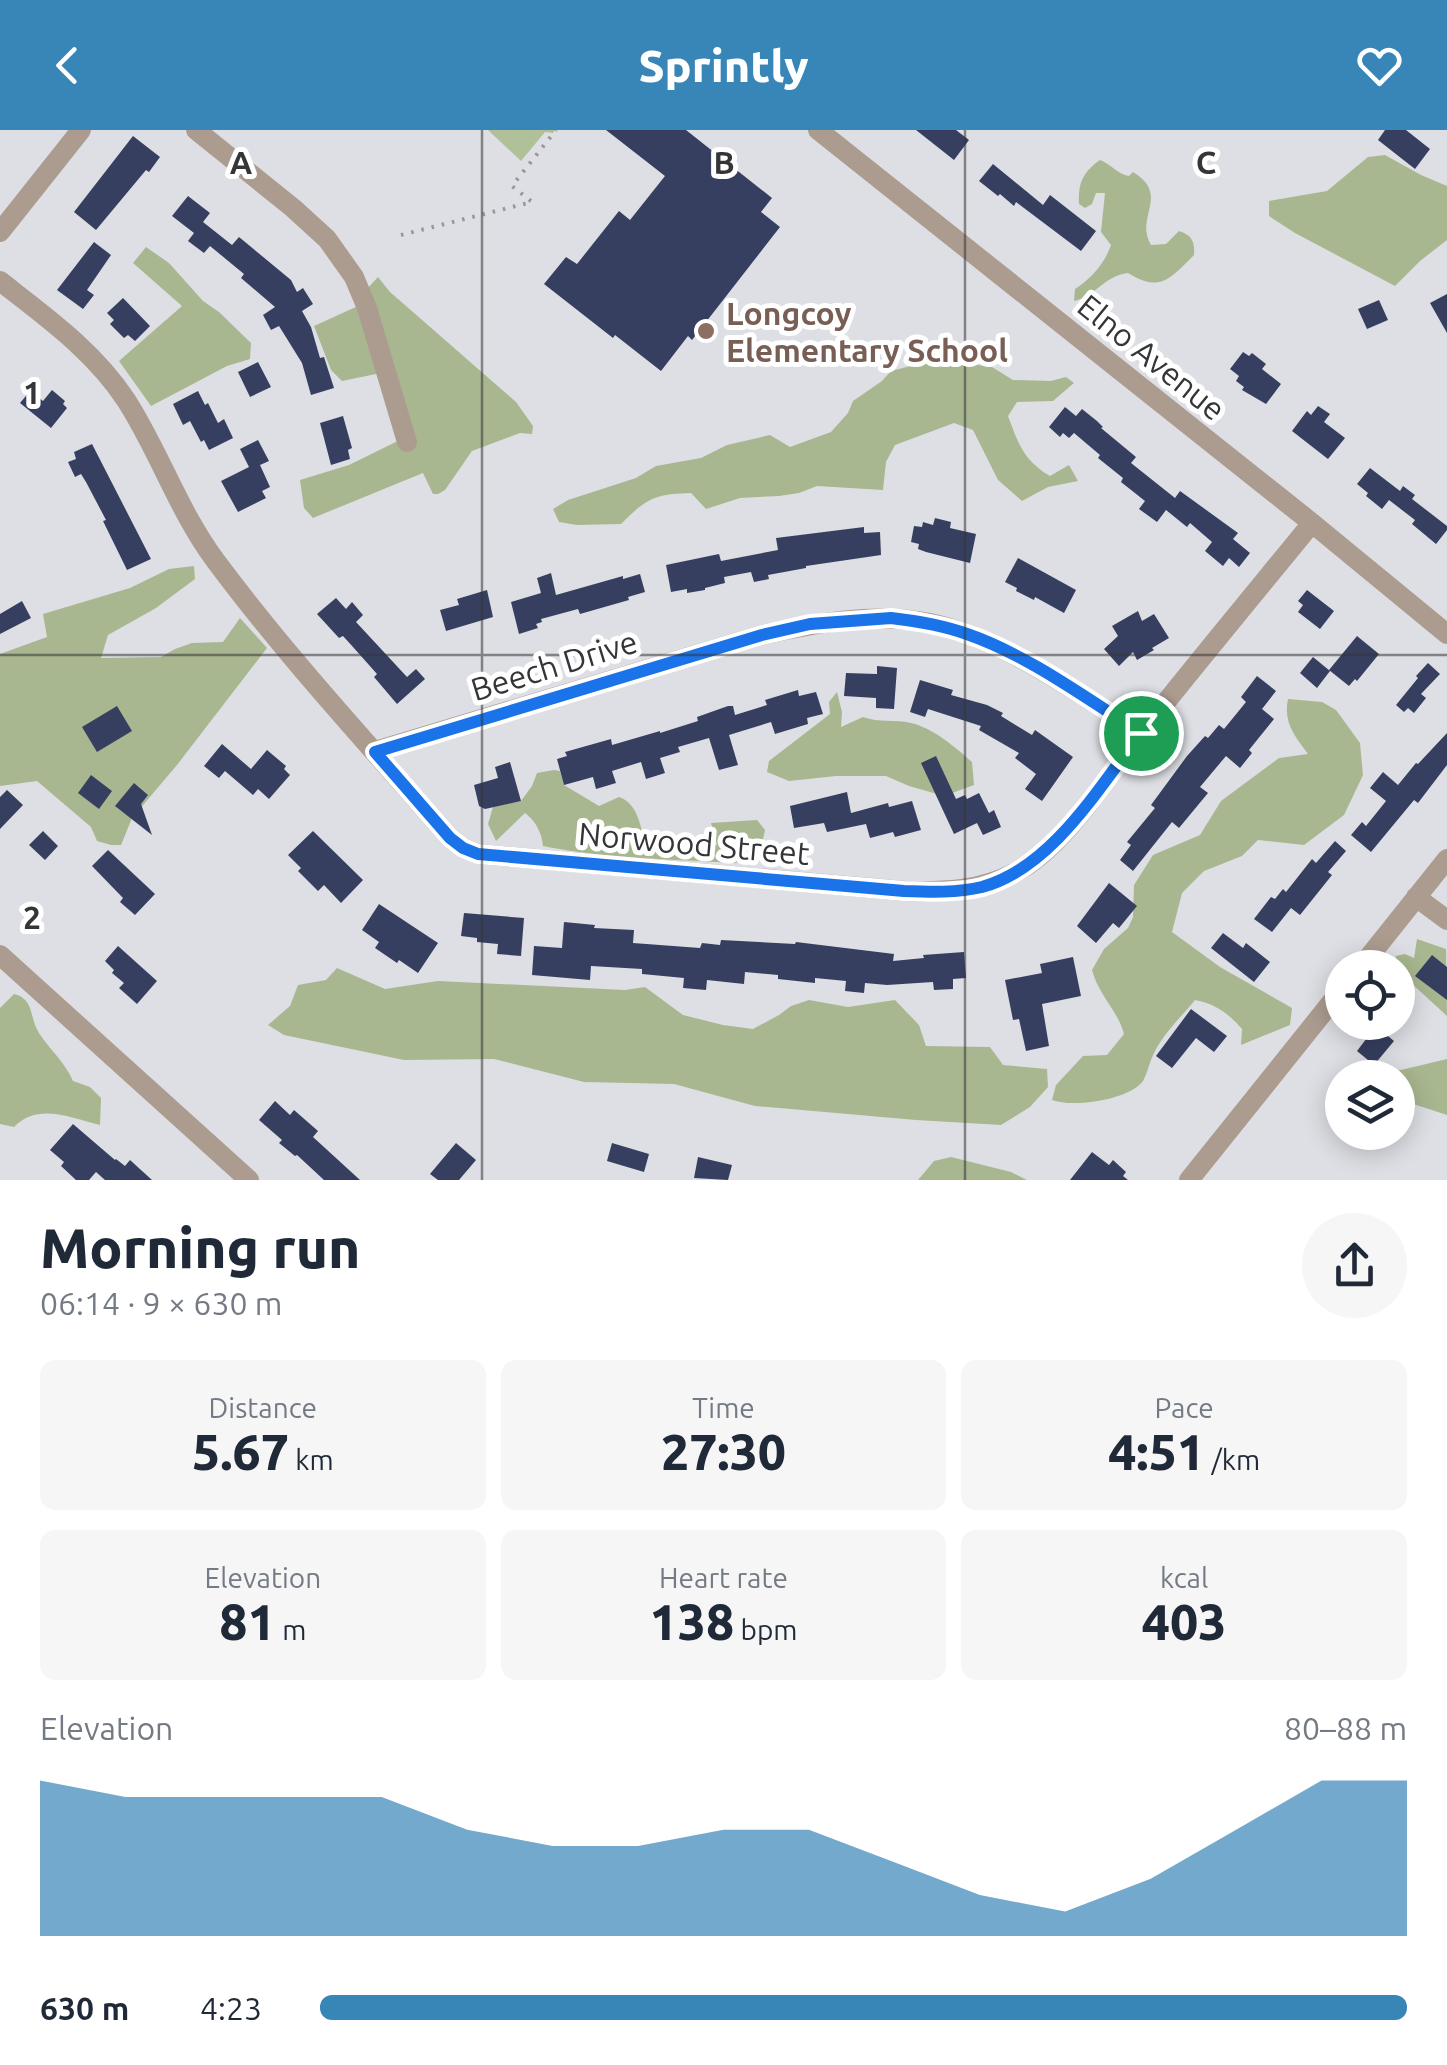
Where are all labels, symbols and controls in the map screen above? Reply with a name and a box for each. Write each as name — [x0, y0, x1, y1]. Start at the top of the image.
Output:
icon: back — [40, 38, 95, 93]
icon: heart — [1352, 38, 1407, 93]
text: Sprintly — [638, 40, 809, 91]
text: A — [230, 144, 253, 180]
text: B — [713, 144, 735, 180]
text: C — [1196, 144, 1216, 180]
street label: Elno Avenue — [1071, 287, 1233, 427]
place label: Longcoy Elementary School — [726, 295, 1008, 368]
marker: Longcoy Elementary School — [695, 320, 717, 342]
text: 1 — [23, 374, 41, 410]
street label: Beech Drive — [467, 623, 641, 707]
pin — [1099, 691, 1184, 776]
icon: arrive — [1114, 706, 1169, 761]
street label: Norwood Street — [577, 815, 812, 871]
text: 2 — [23, 899, 41, 935]
map controls — [1325, 950, 1415, 1150]
button: locate — [1325, 950, 1415, 1040]
button: layers — [1325, 1060, 1415, 1150]
button: share — [1302, 1213, 1407, 1318]
text: Morning run — [40, 1217, 361, 1278]
text: 06:14 · 9 × 630 m — [40, 1285, 282, 1321]
text: Distance — [209, 1392, 317, 1423]
text: Time — [692, 1392, 755, 1423]
text: Pace — [1155, 1392, 1214, 1423]
text: 5.67 — [192, 1423, 289, 1479]
text: 27:30 — [661, 1423, 786, 1479]
text: 4:51 — [1108, 1423, 1205, 1479]
text: km — [289, 1444, 334, 1475]
text: /km — [1205, 1444, 1260, 1475]
text: Elevation — [204, 1562, 321, 1593]
text: Heart rate — [659, 1562, 788, 1593]
text: kcal — [1160, 1562, 1208, 1593]
text: 81 — [219, 1593, 276, 1649]
text: 138 — [650, 1593, 734, 1649]
text: 403 — [1142, 1593, 1226, 1649]
text: m — [276, 1614, 306, 1645]
text: bpm — [734, 1614, 797, 1645]
text: Elevation — [40, 1710, 173, 1746]
text: 80–88 m — [1284, 1710, 1407, 1746]
text: 630 m — [40, 1990, 129, 2026]
text: 4:23 — [200, 1990, 262, 2026]

